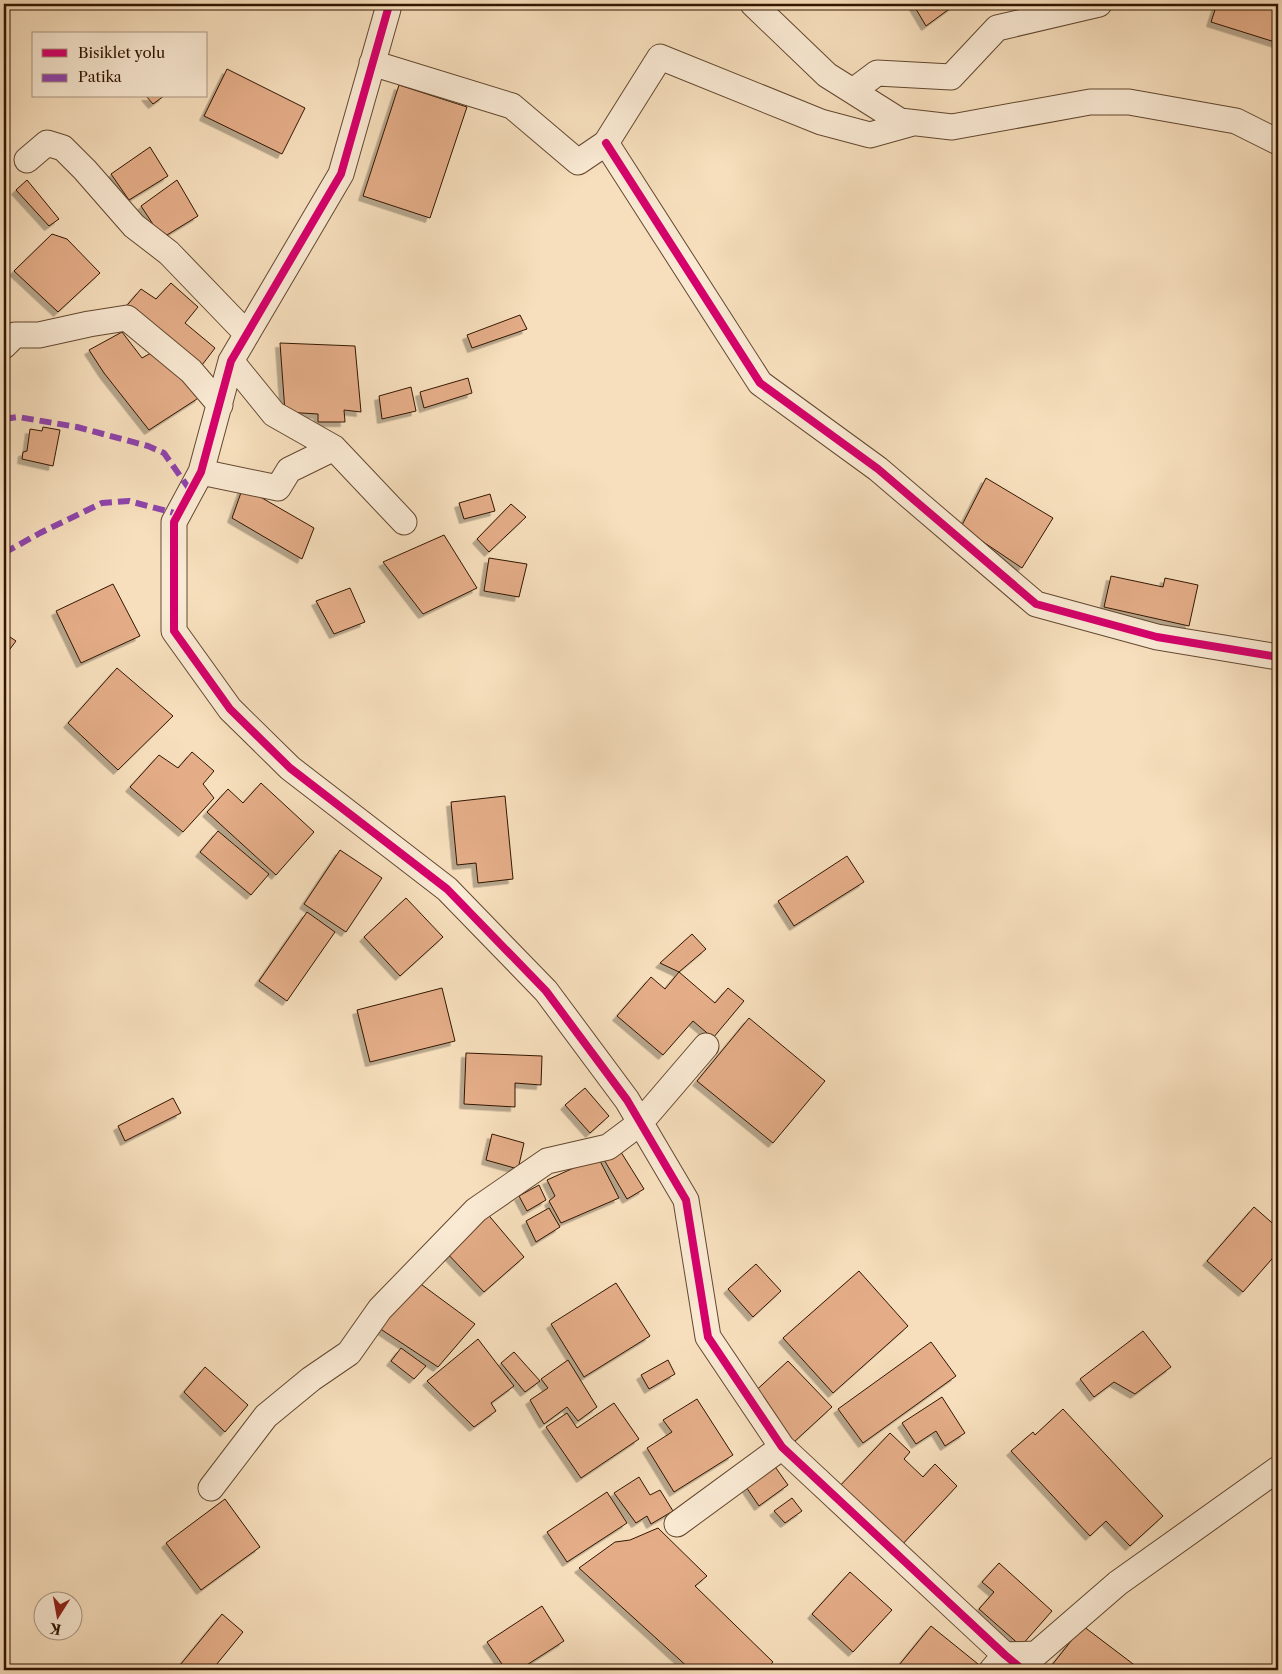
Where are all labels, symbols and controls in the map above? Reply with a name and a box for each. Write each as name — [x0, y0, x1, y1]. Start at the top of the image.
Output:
legend — [32, 32, 208, 98]
text: Bisiklet yolu — [78, 43, 165, 62]
text: Patika — [78, 67, 122, 86]
north arrow — [32, 1592, 82, 1642]
text: K — [48, 1619, 63, 1639]

